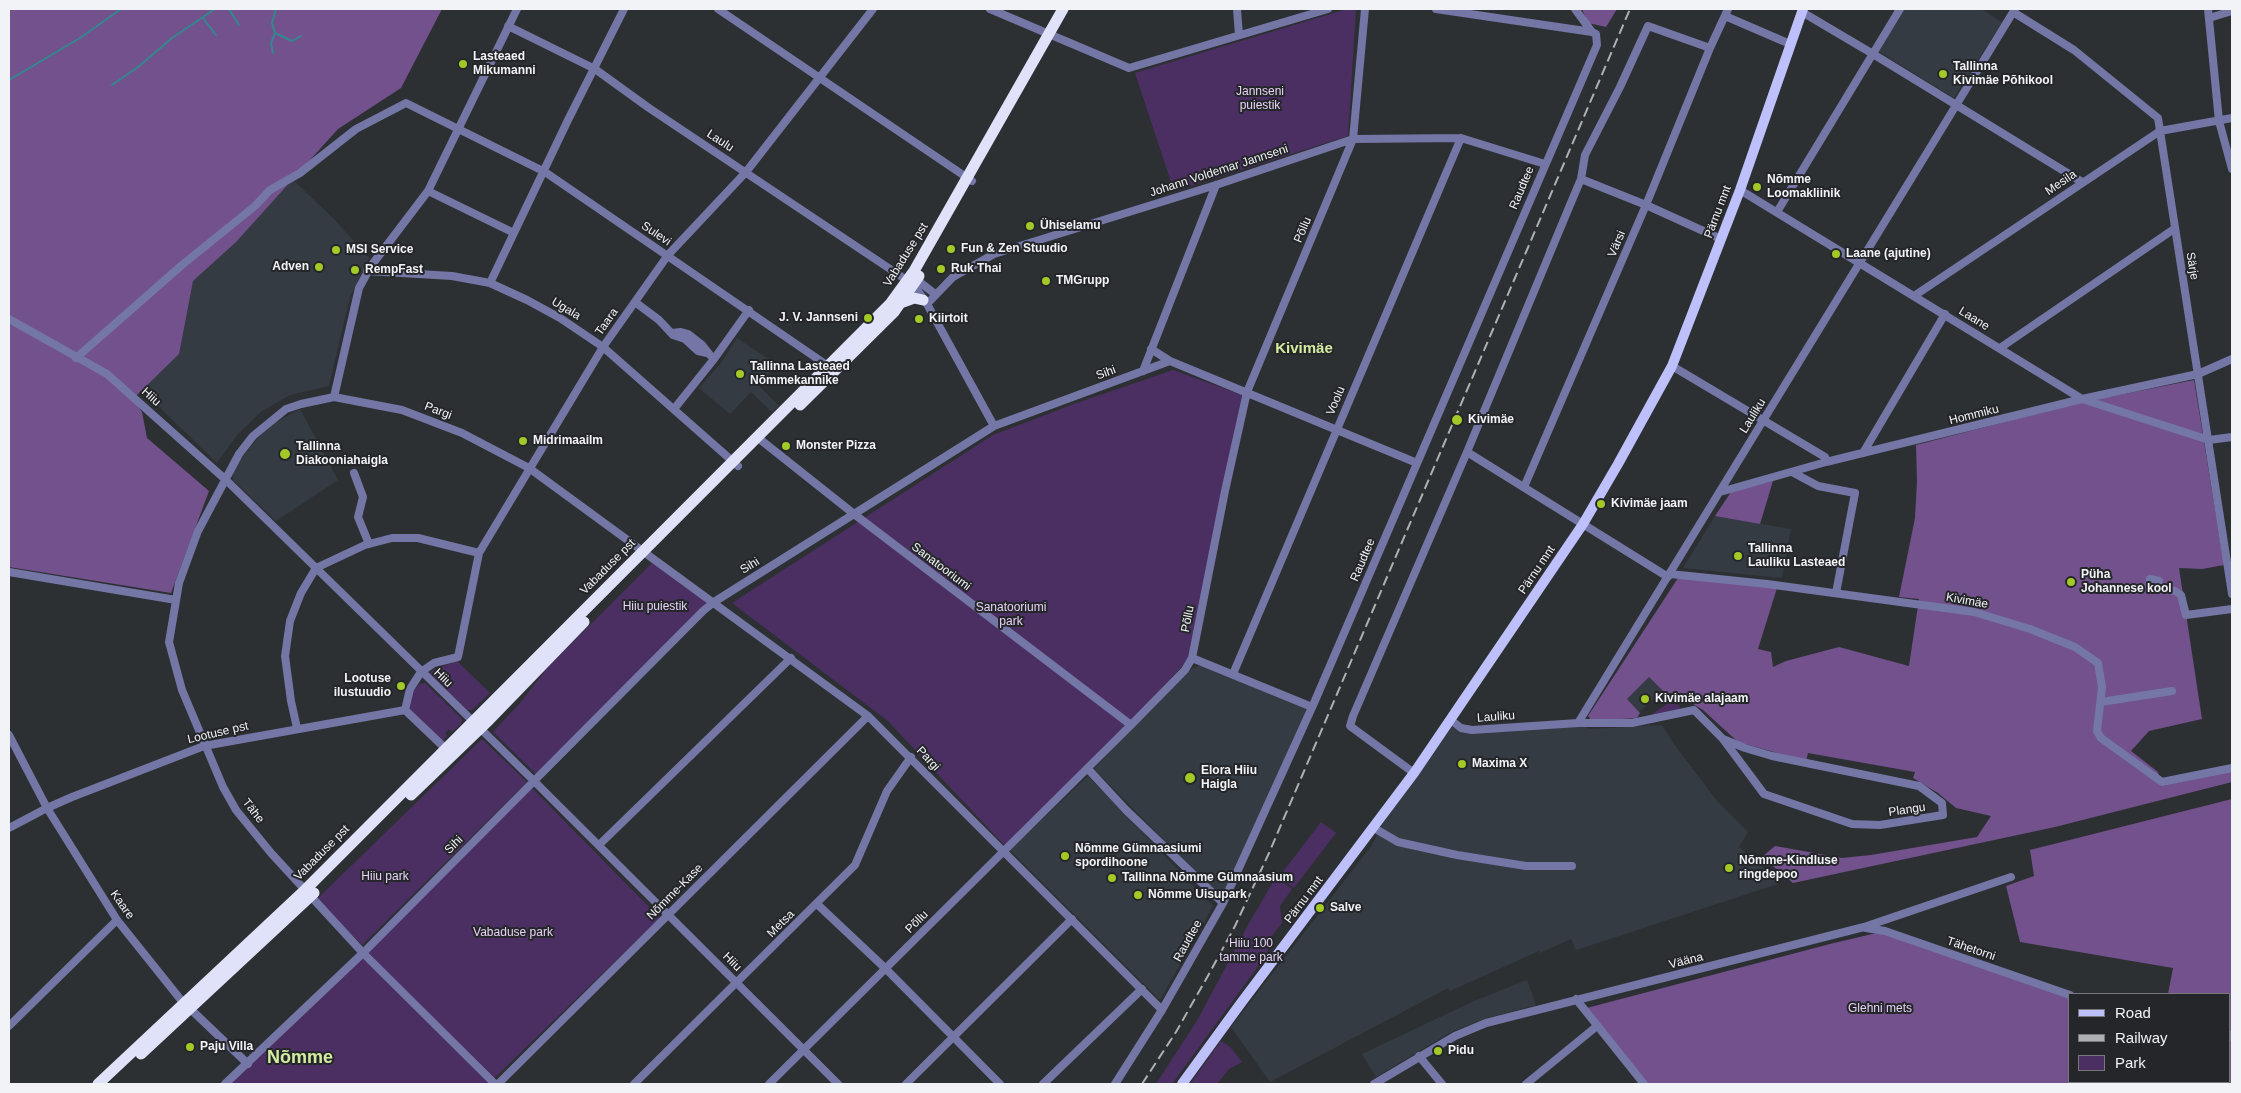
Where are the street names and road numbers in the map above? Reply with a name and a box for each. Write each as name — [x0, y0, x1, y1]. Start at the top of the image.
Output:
street label: Laulu — [704, 127, 736, 155]
street label: Johann Voldemar Jannseni — [1148, 142, 1290, 200]
street label: Raudtee — [1507, 164, 1537, 212]
street label: Mesila — [2043, 167, 2079, 199]
street label: Pärnu mnt — [1701, 184, 1735, 240]
street label: Põllu — [1291, 215, 1315, 245]
street label: Sulevi — [638, 219, 674, 249]
street label: Vabaduse pst — [881, 220, 931, 290]
street label: Värsi — [1605, 229, 1629, 259]
street label: Särje — [2183, 251, 2201, 281]
street label: Ugala — [549, 295, 583, 323]
street label: Laane — [1956, 304, 1992, 334]
street label: Taara — [592, 306, 622, 338]
street label: Sihi — [1094, 363, 1118, 383]
street label: Voolu — [1324, 384, 1348, 418]
street label: Hiiu — [139, 385, 163, 409]
street label: Lauliku — [1737, 396, 1769, 436]
street label: Pargi — [422, 399, 454, 423]
street label: Hommiku — [1948, 402, 2000, 428]
street label: Vabaduse pst — [577, 536, 639, 598]
street label: Raudtee — [1348, 536, 1378, 584]
street label: Sanatooriumi — [908, 540, 974, 594]
street label: Pärnu mnt — [1516, 543, 1558, 597]
street label: Sihi — [738, 555, 762, 577]
street label: Kivimäe — [1945, 590, 1989, 612]
street label: Põllu — [1178, 605, 1198, 633]
street label: Hiiu — [431, 666, 455, 690]
street label: Lauliku — [1477, 708, 1515, 726]
street label: Lootuse pst — [186, 719, 250, 747]
street label: Pargi — [913, 744, 943, 774]
street label: Tähe — [239, 796, 267, 826]
street label: Plangu — [1887, 800, 1927, 820]
street label: Vabaduse pst — [291, 822, 353, 884]
street label: Sihi — [442, 833, 466, 857]
street label: Nõmme-Kase — [644, 861, 706, 923]
street label: Pärnu mnt — [1282, 874, 1326, 926]
street label: Kaare — [107, 888, 137, 922]
street label: Metsa — [764, 907, 798, 941]
street label: Põllu — [902, 907, 932, 937]
street label: Raudtee — [1171, 918, 1205, 964]
street label: Tähetorni — [1945, 934, 1997, 964]
street label: Hiiu — [720, 950, 744, 974]
street label: Vääna — [1667, 950, 1705, 972]

